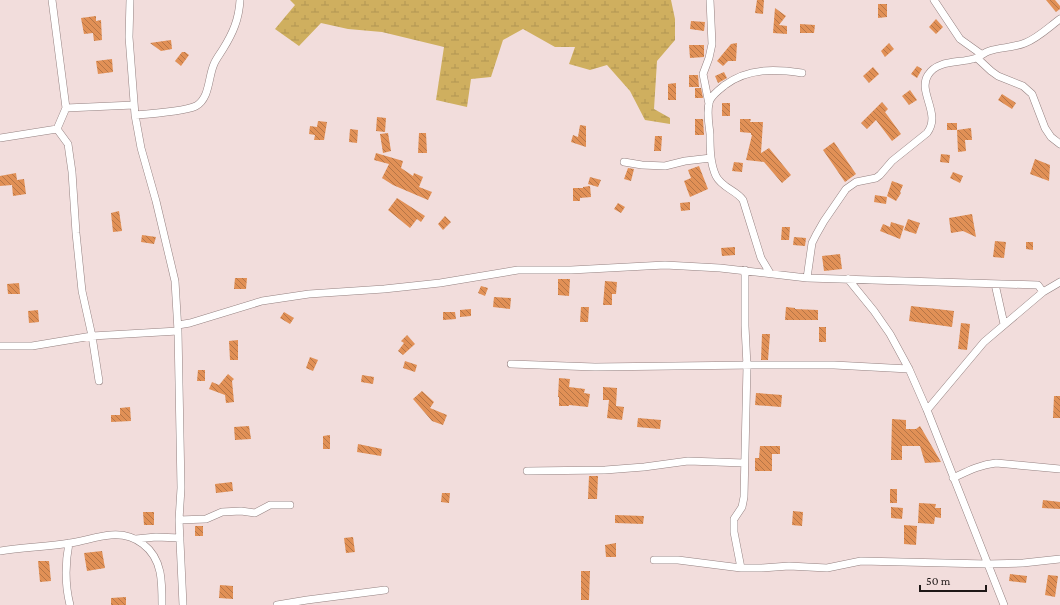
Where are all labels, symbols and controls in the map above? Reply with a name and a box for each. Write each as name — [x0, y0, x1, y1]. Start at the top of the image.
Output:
scale bar — [920, 567, 986, 593]
text: 50 m — [926, 574, 951, 588]

